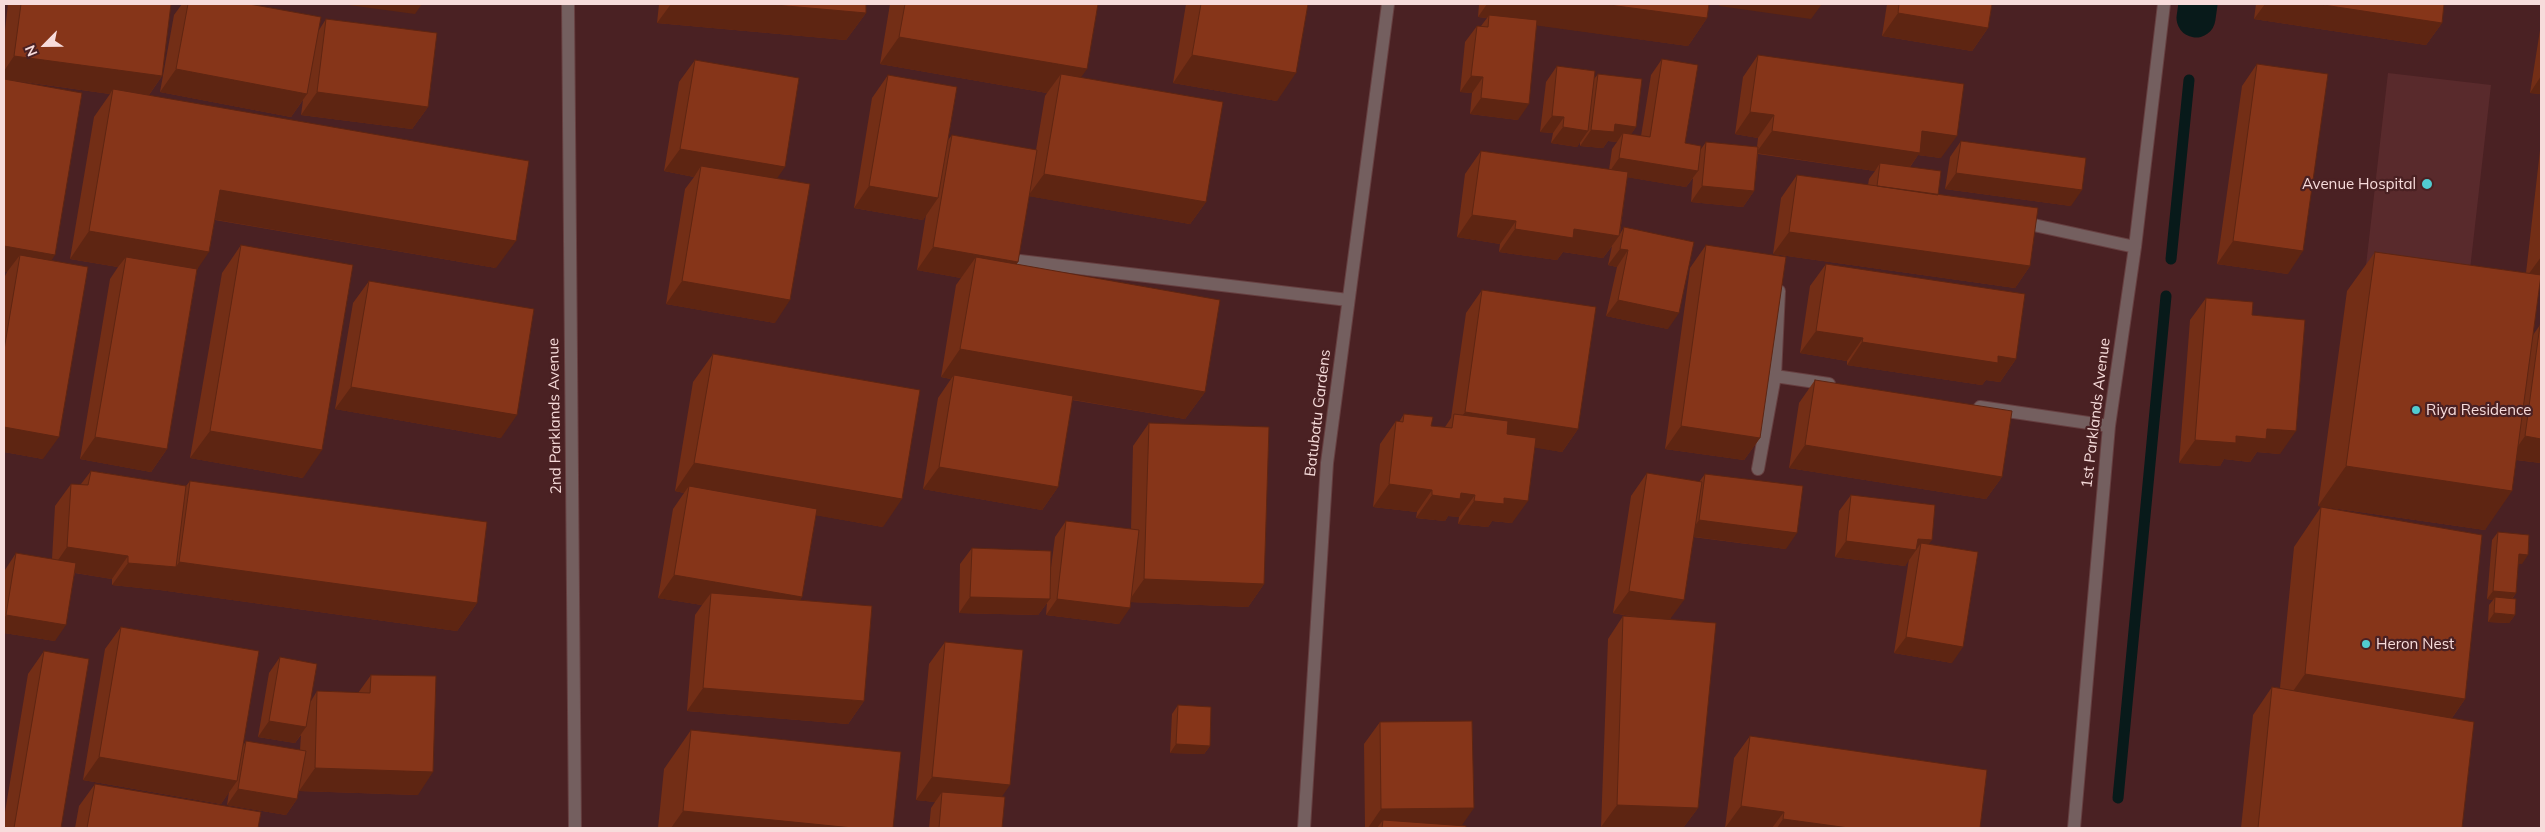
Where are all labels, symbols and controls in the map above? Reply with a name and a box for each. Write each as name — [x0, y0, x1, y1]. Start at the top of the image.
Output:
north arrow — [20, 20, 70, 70]
text: N — [21, 42, 42, 59]
place label: Avenue Hospital — [2302, 175, 2416, 193]
marker: Avenue Hospital — [2420, 177, 2434, 191]
street label: 1st Parklands Avenue — [2078, 337, 2114, 489]
street label: 2nd Parklands Avenue — [545, 338, 565, 494]
street label: Batubatu Gardens — [1301, 349, 1335, 477]
place label: Riya Residence — [2426, 401, 2531, 419]
marker: Riya Residence — [2410, 404, 2422, 416]
place label: Heron Nest — [2376, 635, 2454, 653]
marker: Heron Nest — [2360, 638, 2372, 650]

